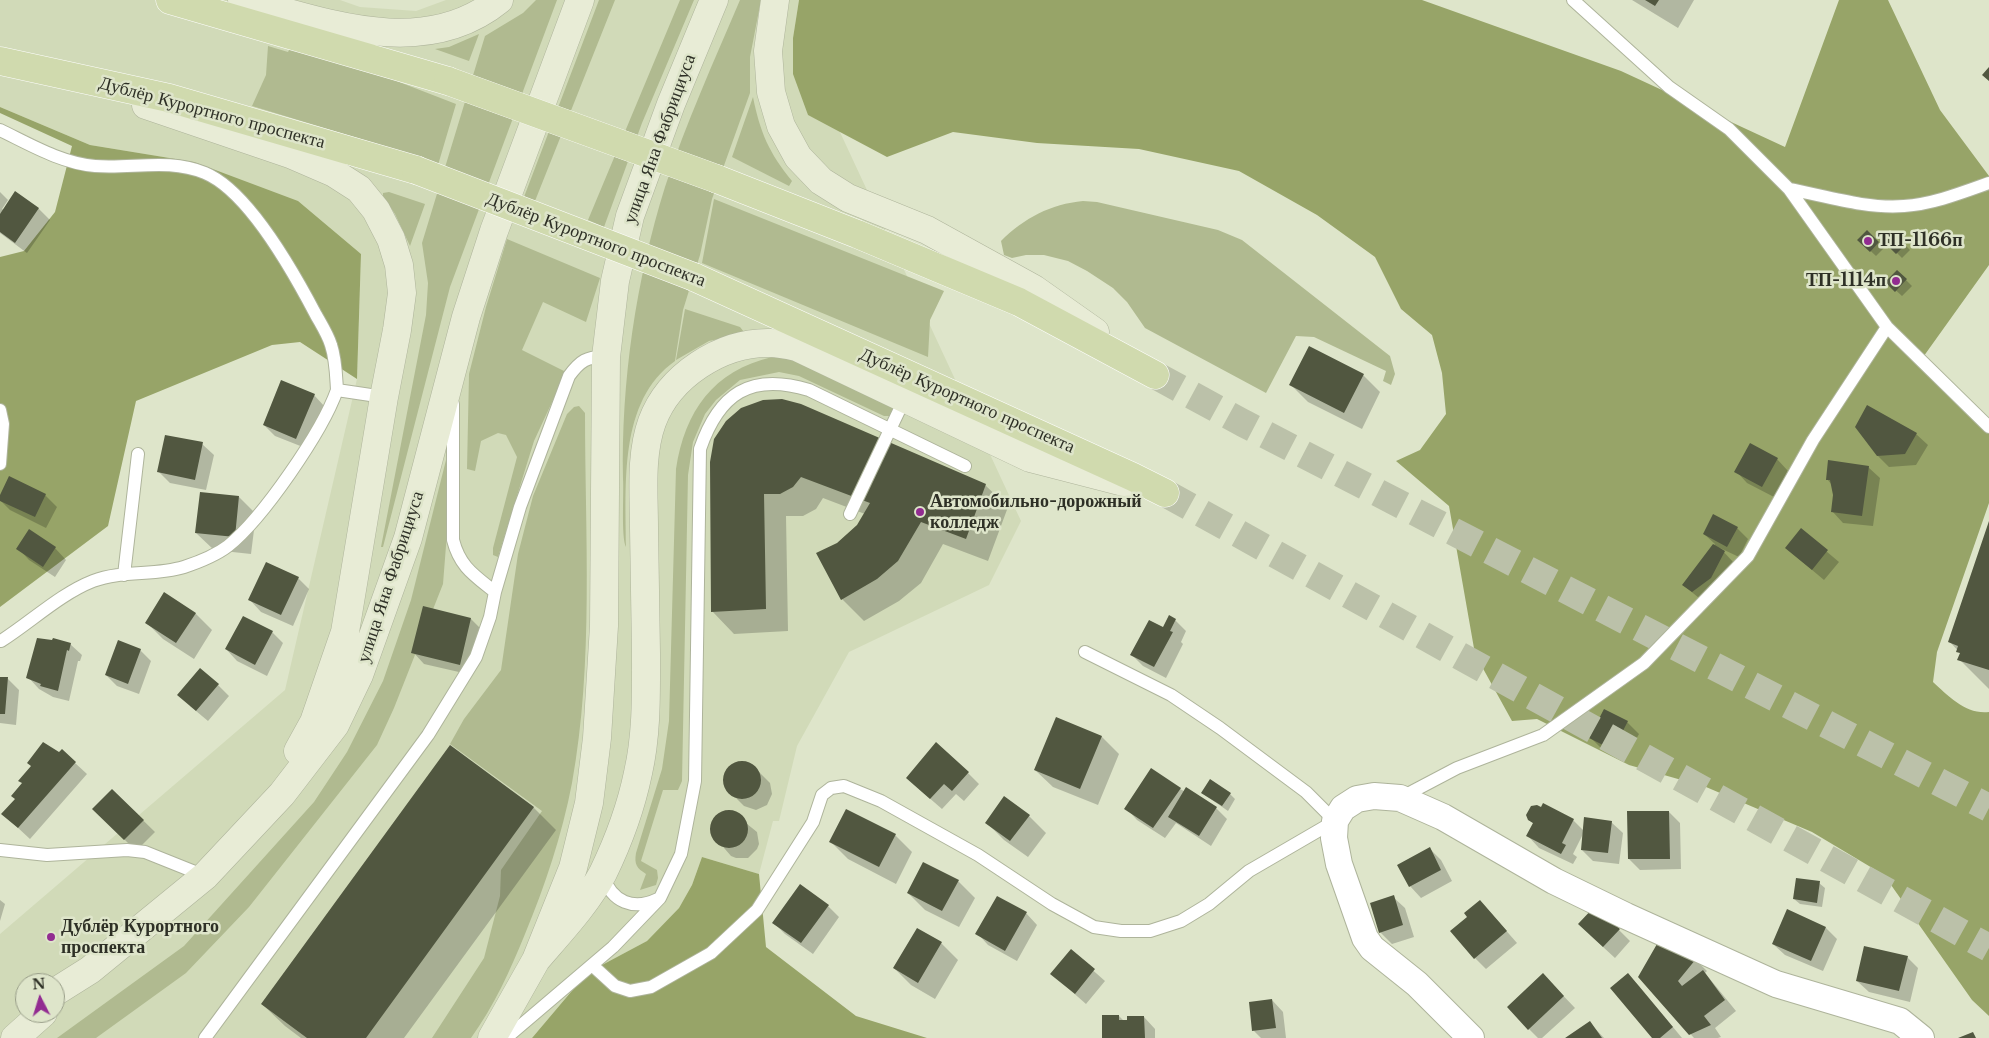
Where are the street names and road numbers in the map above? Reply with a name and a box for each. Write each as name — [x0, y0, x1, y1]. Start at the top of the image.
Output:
street label: улица Яна Фабрициуса — [619, 51, 701, 227]
street label: Дублёр Курортного проспекта — [97, 72, 327, 154]
street label: Дублёр Курортного проспекта — [483, 188, 709, 292]
street label: Дублёр Курортного проспекта — [856, 344, 1078, 458]
street label: улица Яна Фабрициуса — [353, 489, 429, 665]

